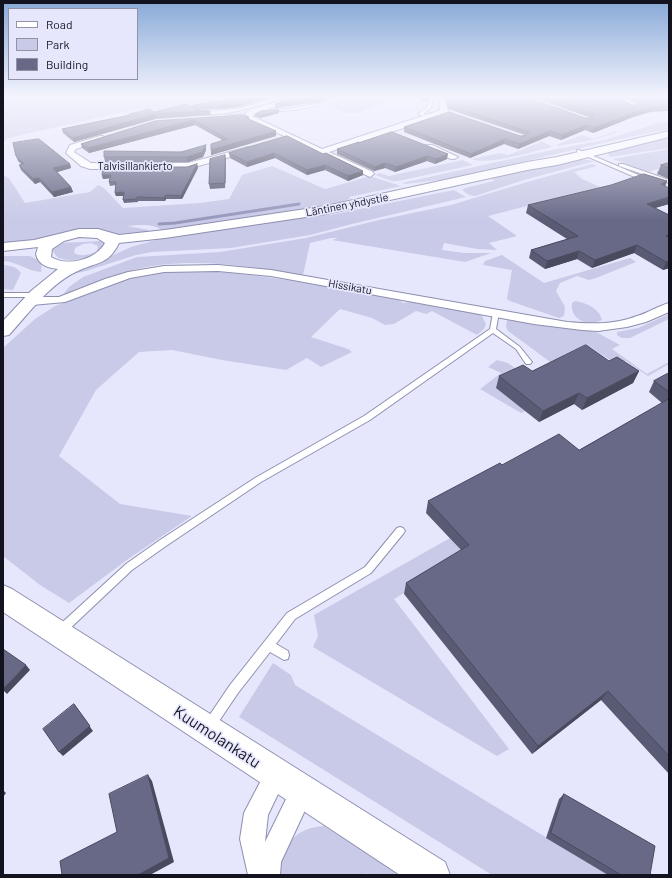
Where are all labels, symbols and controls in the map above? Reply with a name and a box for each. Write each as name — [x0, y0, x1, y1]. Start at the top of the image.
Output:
legend — [8, 8, 138, 80]
text: Road — [46, 17, 73, 31]
text: Park — [46, 37, 70, 51]
text: Building — [46, 57, 88, 71]
street label: Talvisillankierto — [97, 159, 173, 173]
street label: Läntinen yhdystie — [304, 191, 390, 219]
street label: Hissikatu — [327, 277, 373, 297]
street label: Kuumolankatu — [170, 702, 264, 772]

